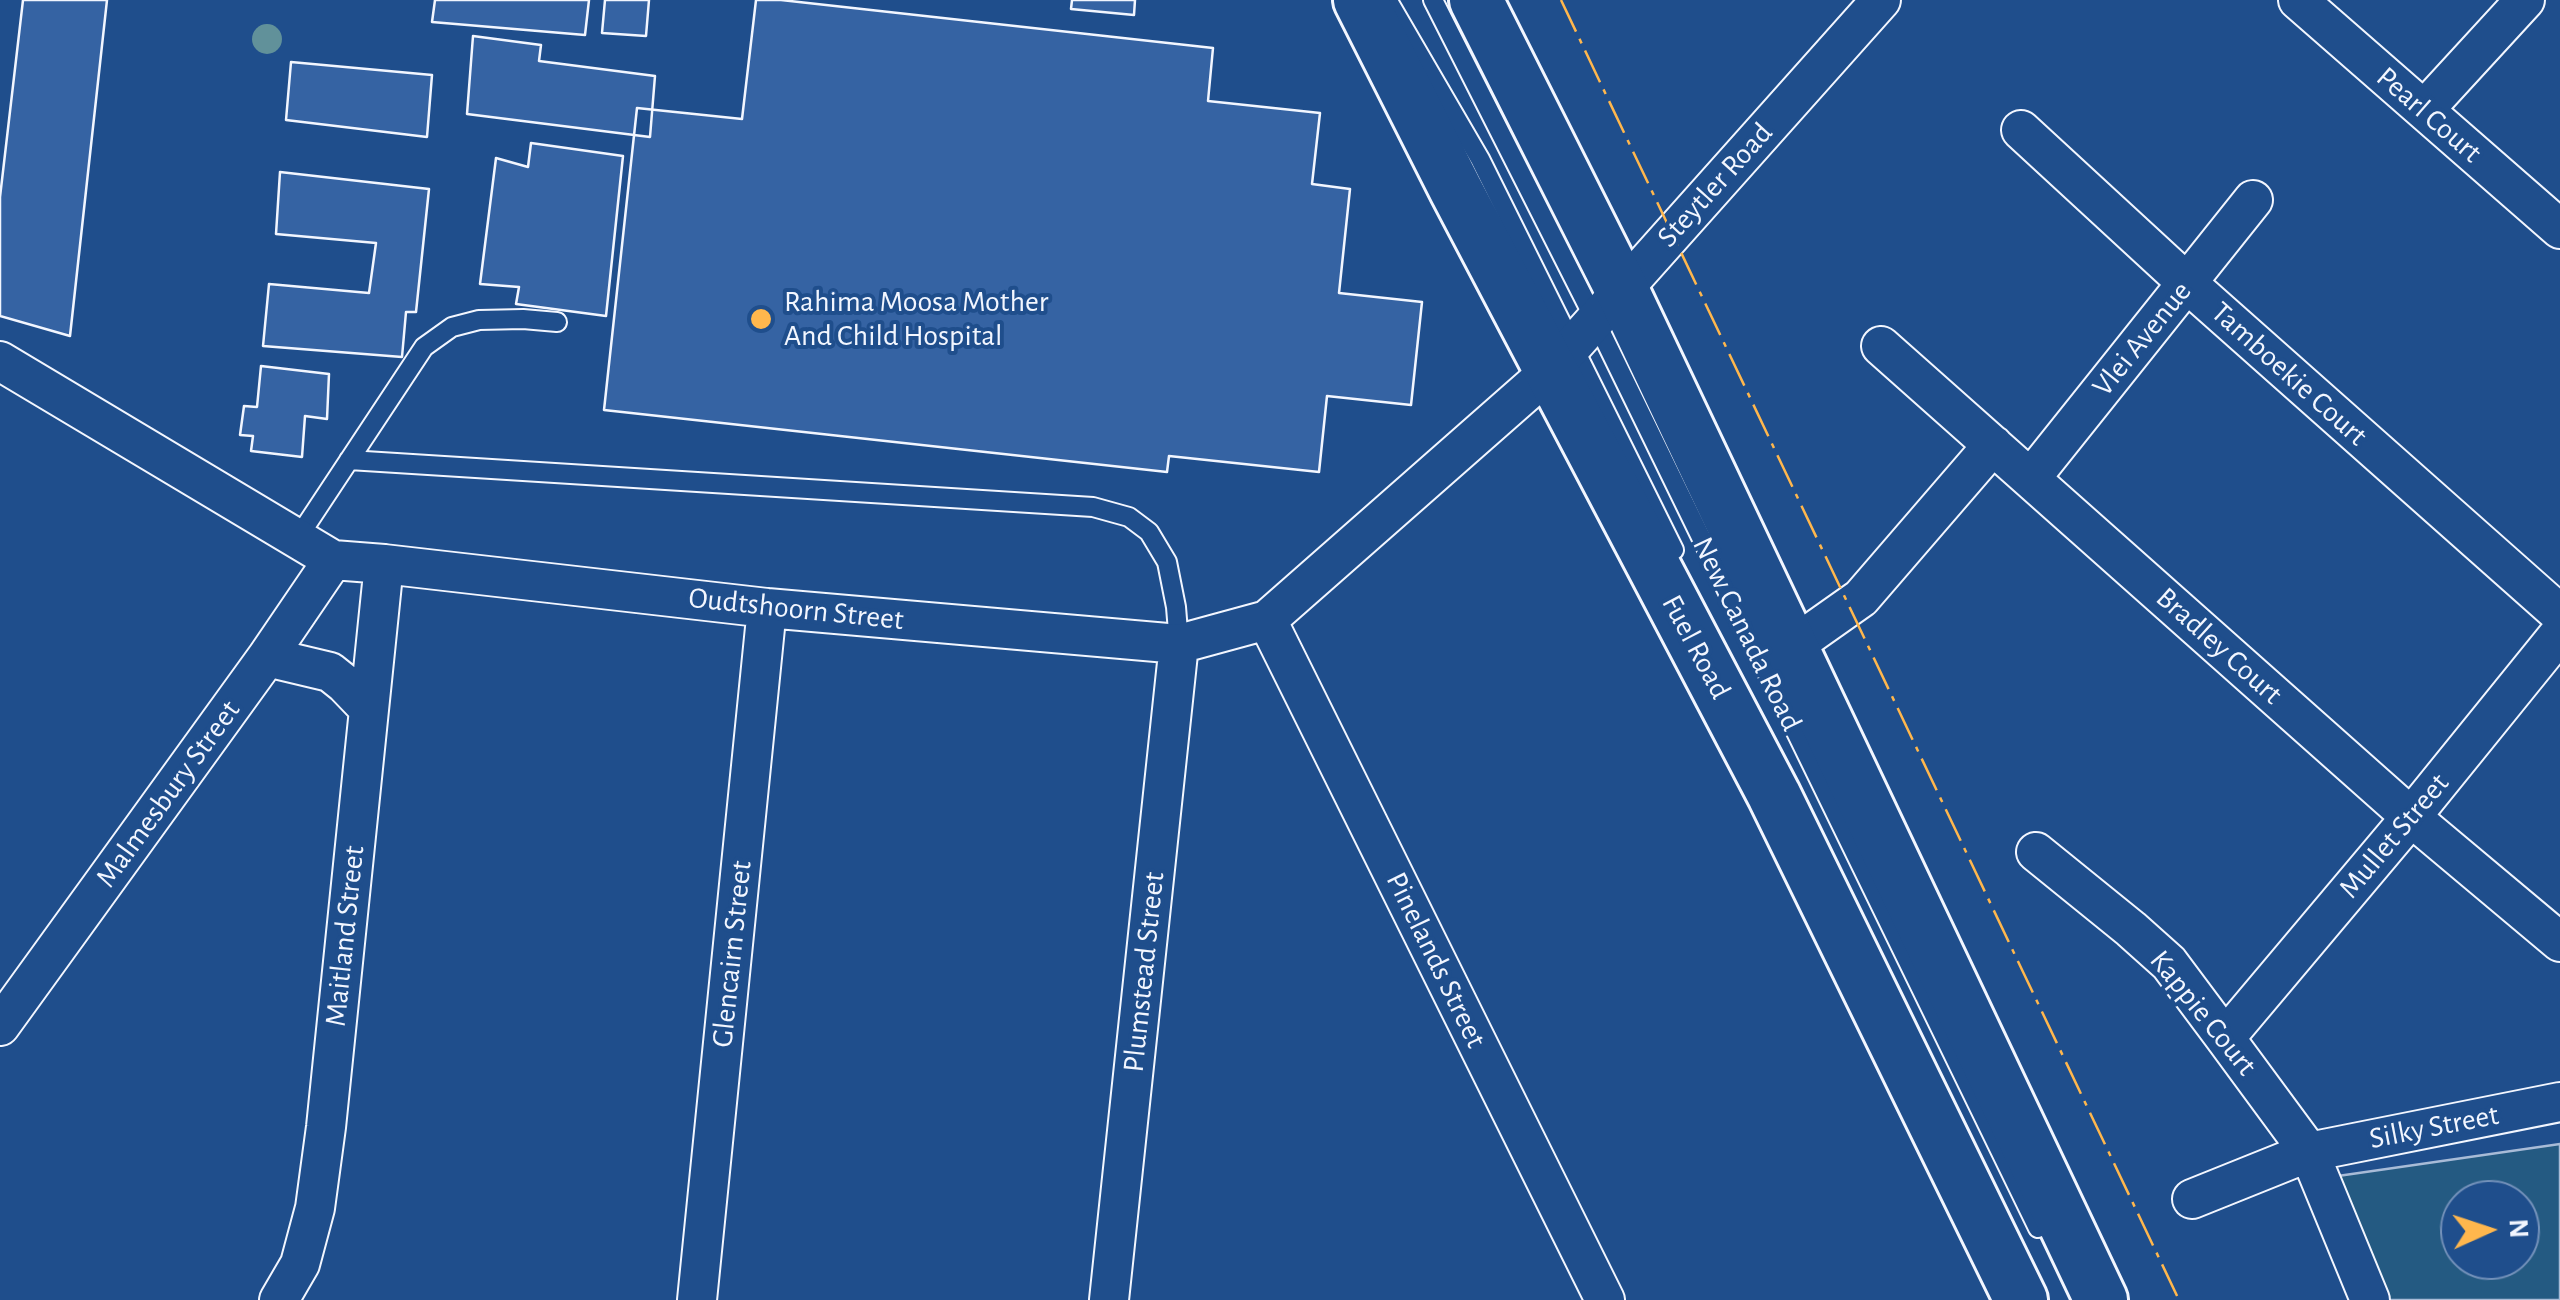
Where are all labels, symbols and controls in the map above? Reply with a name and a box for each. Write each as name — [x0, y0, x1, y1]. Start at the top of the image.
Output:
street label: Pearl Court — [2369, 59, 2489, 171]
street label: Steytler Road — [1650, 115, 1780, 255]
street label: Vlei Avenue — [2085, 274, 2199, 404]
place label: Rahima Moosa Mother And Child Hospital — [784, 284, 1049, 354]
street label: Tamboekie Court — [2203, 294, 2375, 454]
marker: Rahima Moosa Mother And Child Hospital — [748, 306, 774, 332]
street label: New Canada Road — [1684, 531, 1810, 737]
street label: Oudtshoorn Street — [687, 580, 905, 638]
street label: Bradley Court — [2148, 580, 2290, 712]
street label: Fuel Road — [1654, 589, 1738, 705]
street label: Malmesbury Street — [88, 693, 248, 895]
street label: Mullet Street — [2331, 766, 2457, 906]
street label: Maitland Street — [318, 844, 372, 1028]
street label: Glencairn Street — [704, 859, 760, 1049]
street label: Pinelands Street — [1378, 866, 1494, 1054]
street label: Plumstead Street — [1116, 870, 1172, 1074]
street label: Kappie Court — [2142, 943, 2264, 1083]
street label: Silky Street — [2366, 1097, 2502, 1157]
north arrow — [2440, 1180, 2540, 1280]
text: N — [2503, 1218, 2532, 1239]

